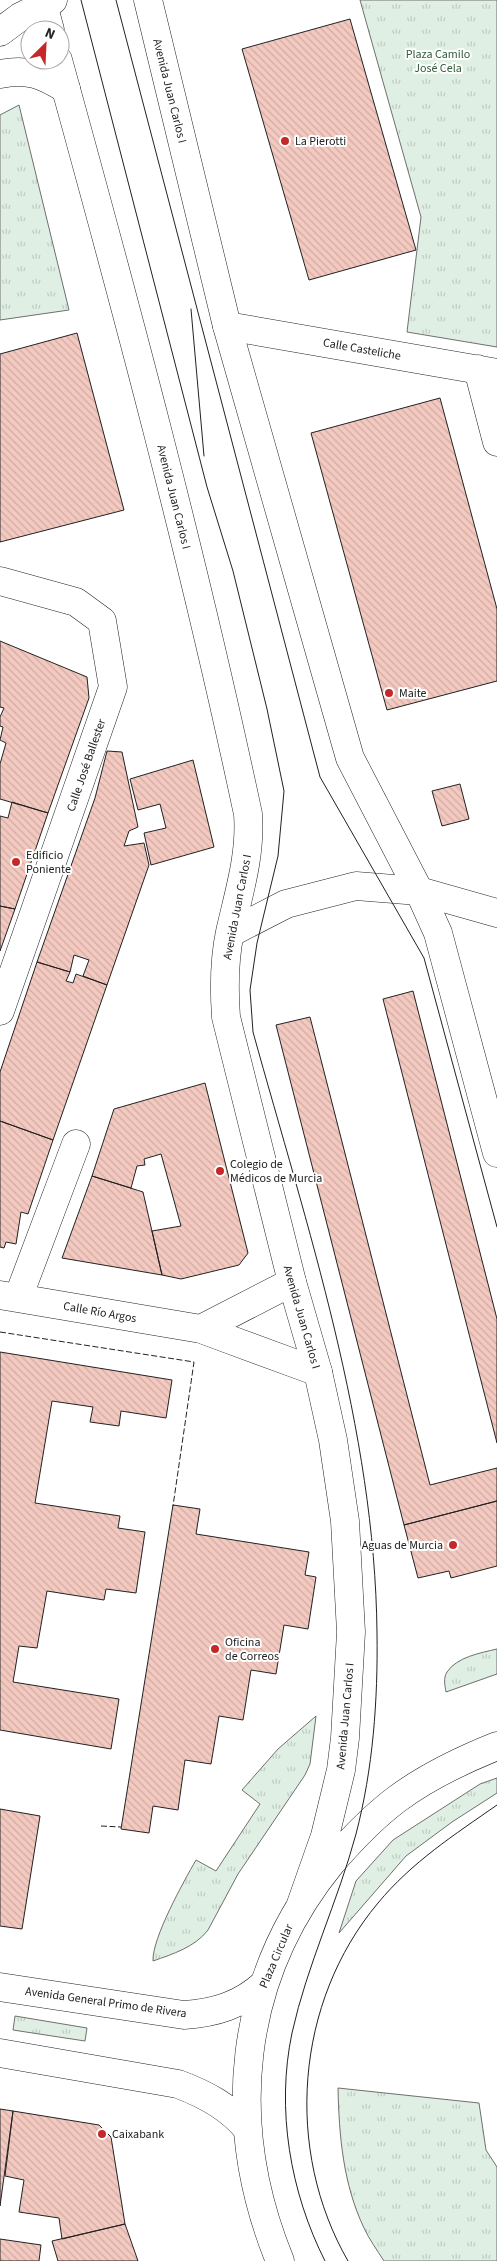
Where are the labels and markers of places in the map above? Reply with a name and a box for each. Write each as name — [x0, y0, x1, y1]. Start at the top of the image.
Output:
place label: La Pierotti — [295, 133, 346, 150]
marker: La Pierotti — [279, 135, 291, 147]
place label: Maite — [399, 685, 427, 702]
marker: Maite — [383, 687, 395, 699]
place label: Edificio Poniente — [26, 847, 71, 878]
marker: Edificio Poniente — [10, 856, 22, 868]
place label: Colegio de Médicos de Murcia — [230, 1156, 322, 1187]
marker: Colegio de Médicos de Murcia — [214, 1165, 226, 1177]
place label: Aguas de Murcia — [362, 1537, 443, 1554]
marker: Aguas de Murcia — [447, 1539, 459, 1551]
place label: Oficina de Correos — [225, 1634, 279, 1665]
marker: Oficina de Correos — [209, 1643, 221, 1655]
place label: Caixabank — [112, 2126, 164, 2143]
marker: Caixabank — [96, 2128, 108, 2140]

